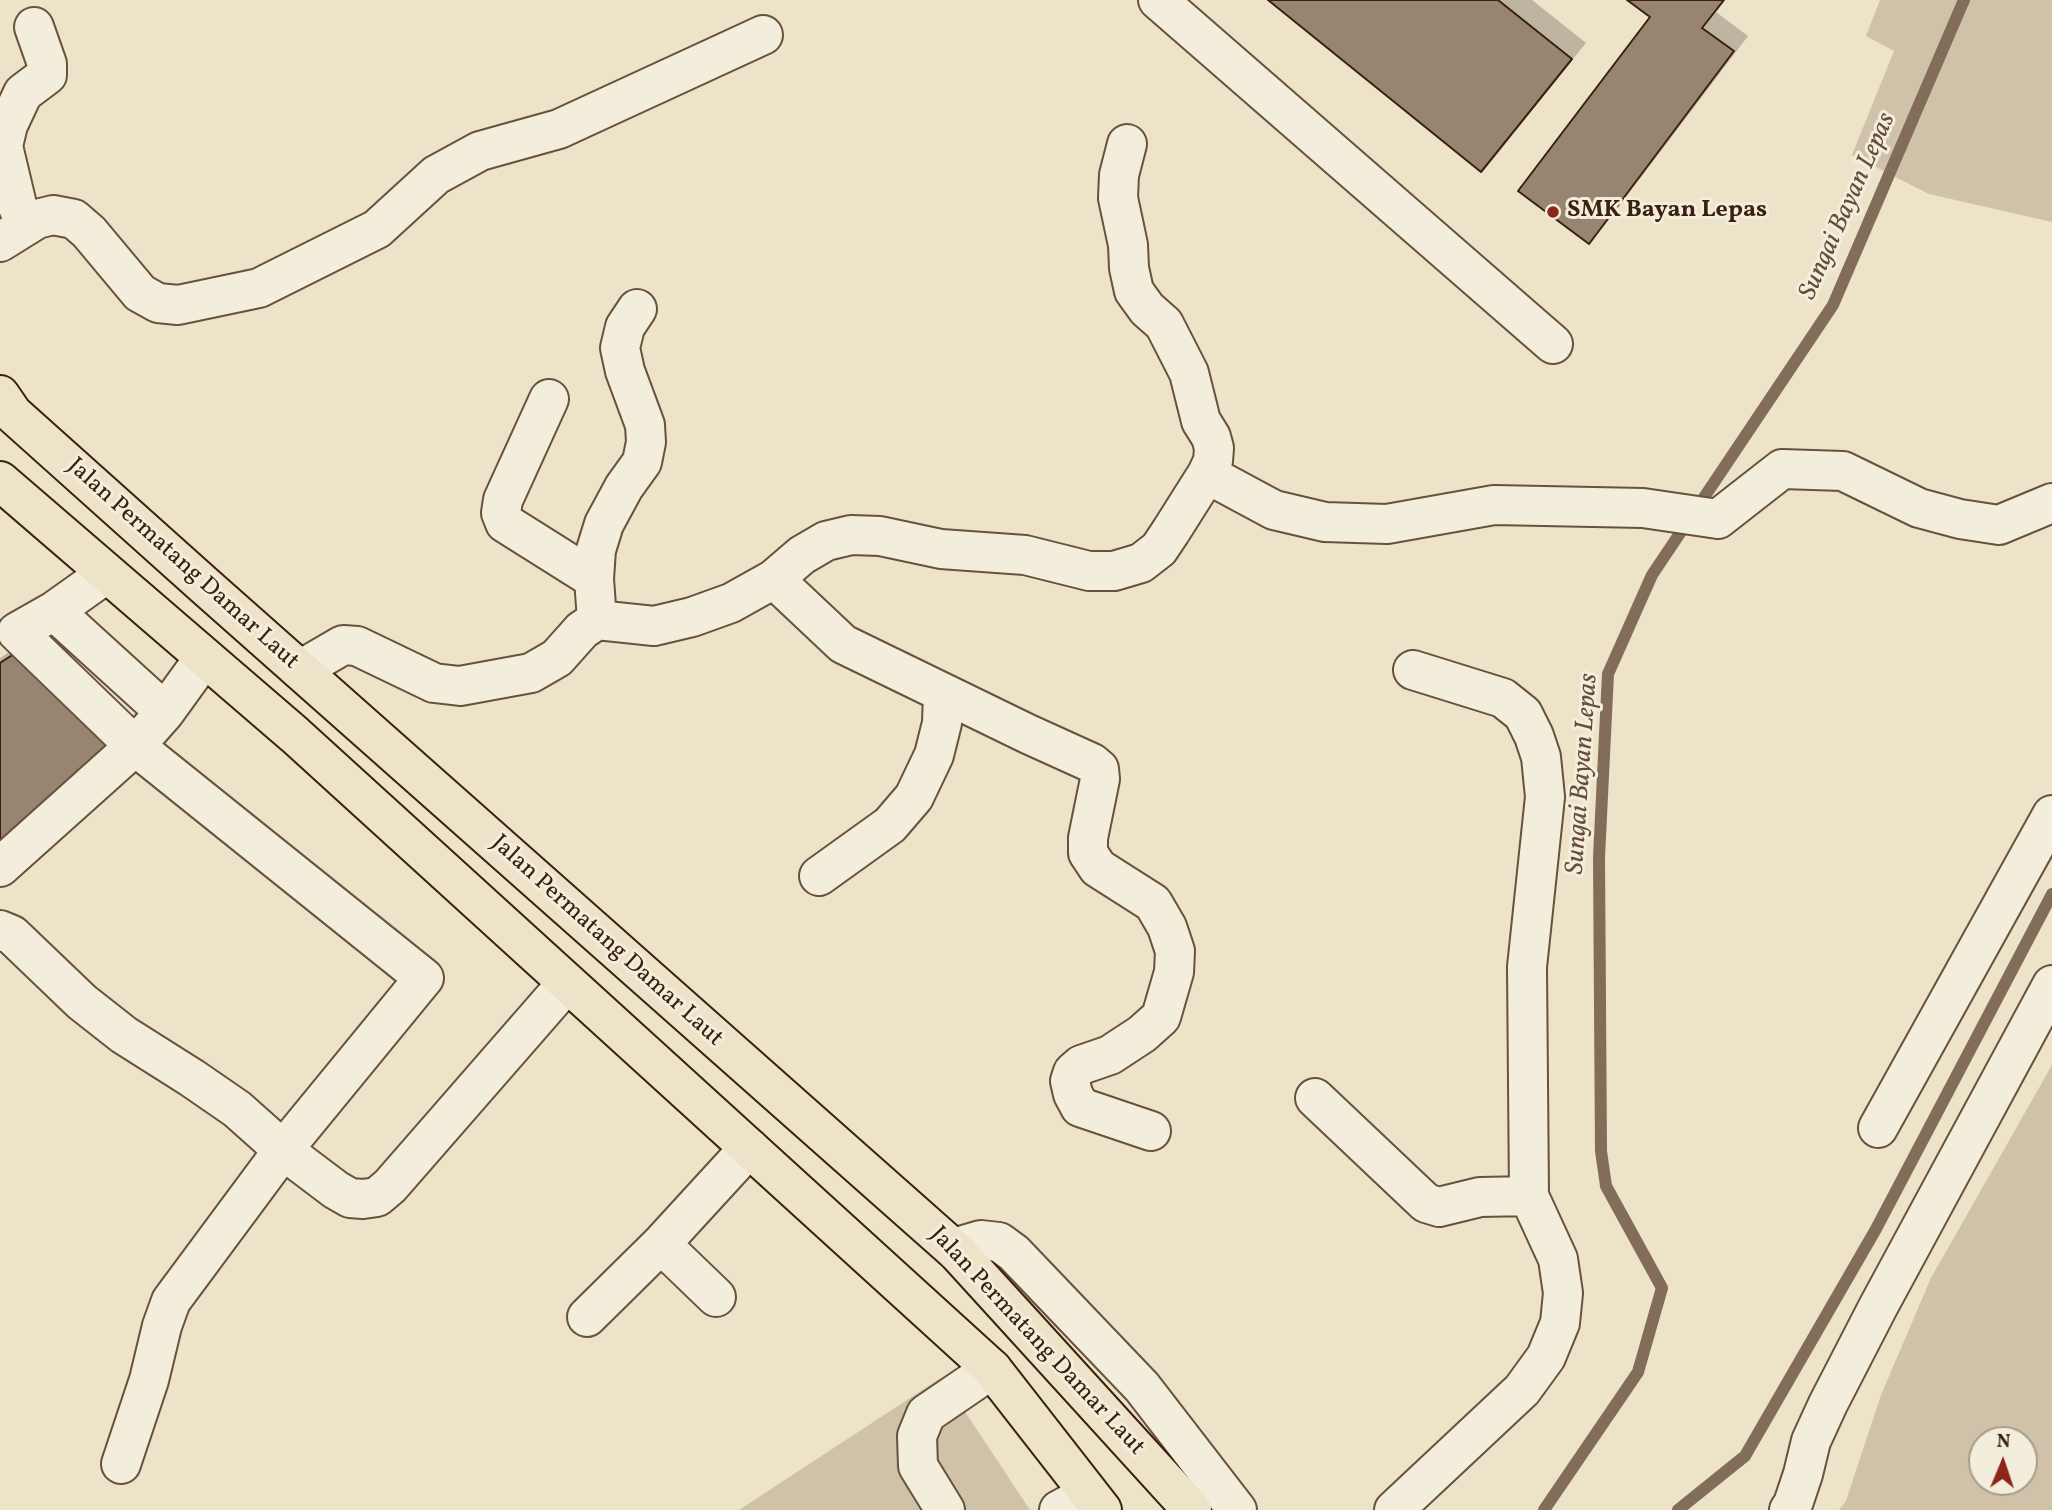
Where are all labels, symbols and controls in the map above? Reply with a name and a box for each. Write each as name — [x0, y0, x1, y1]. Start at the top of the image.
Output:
water label: Sungai Bayan Lepas — [1794, 109, 1904, 305]
place label: SMK Bayan Lepas — [1567, 198, 1767, 226]
marker: SMK Bayan Lepas — [1545, 204, 1561, 220]
street label: Jalan Permatang Damar Laut — [60, 453, 304, 677]
water label: Sungai Bayan Lepas — [1561, 673, 1607, 875]
street label: Jalan Permatang Damar Laut — [484, 830, 728, 1054]
street label: Jalan Permatang Damar Laut — [922, 1222, 1150, 1462]
north arrow — [1968, 1426, 2038, 1496]
text: N — [1996, 1429, 2011, 1455]

